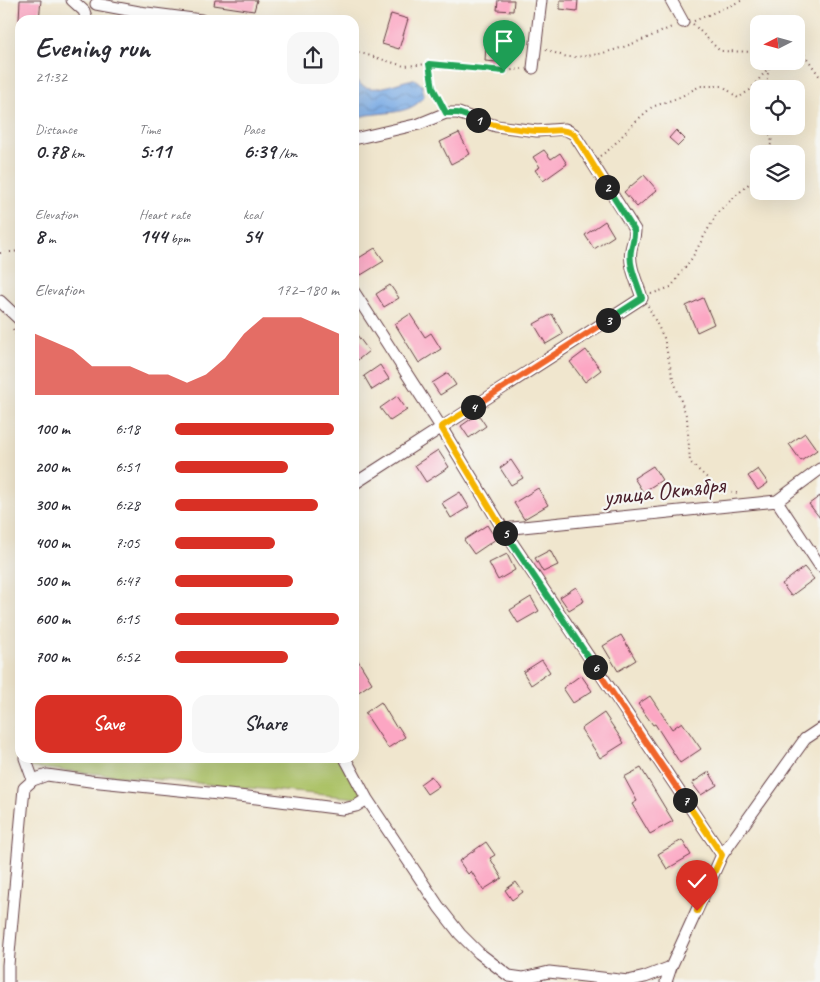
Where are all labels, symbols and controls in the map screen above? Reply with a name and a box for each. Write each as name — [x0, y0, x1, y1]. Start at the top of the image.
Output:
north arrow — [750, 15, 805, 70]
map controls — [750, 15, 805, 200]
pin — [483, 20, 525, 71]
icon: arrive — [490, 27, 518, 55]
text: Evening run — [35, 30, 150, 65]
button: share — [287, 32, 339, 84]
text: 21:32 — [35, 67, 67, 87]
button: locate — [750, 80, 805, 135]
pin: 1 — [466, 108, 490, 132]
text: 1 — [475, 112, 482, 129]
text: Distance — [35, 121, 77, 138]
text: Time — [139, 121, 160, 138]
text: Pace — [243, 121, 265, 138]
text: 0.78 — [35, 138, 67, 164]
text: 5:11 — [139, 138, 171, 164]
text: 6:39 — [243, 138, 276, 164]
text: km — [67, 145, 85, 162]
text: /km — [276, 145, 297, 162]
button: layers — [750, 145, 805, 200]
pin: 2 — [594, 174, 620, 200]
text: 2 — [604, 179, 611, 196]
text: Elevation — [35, 206, 78, 223]
text: Heart rate — [139, 206, 190, 223]
text: kcal — [243, 206, 262, 223]
text: 8 — [35, 223, 44, 249]
text: 144 — [139, 223, 167, 249]
text: 54 — [243, 223, 262, 249]
text: m — [44, 230, 56, 247]
text: bpm — [167, 230, 190, 247]
text: Elevation — [35, 280, 84, 300]
text: 172–180 m — [276, 280, 339, 300]
pin: 3 — [596, 308, 620, 332]
text: 3 — [605, 312, 612, 329]
pin: 4 — [460, 394, 486, 420]
text: 4 — [470, 399, 477, 416]
text: 100 m — [35, 419, 70, 439]
text: 6:18 — [115, 419, 140, 439]
text: 200 m — [35, 457, 70, 477]
text: 6:51 — [115, 457, 140, 477]
street label: улица Октября — [600, 468, 729, 513]
text: 300 m — [35, 495, 70, 515]
text: 6:28 — [115, 495, 140, 515]
pin: 5 — [492, 520, 518, 546]
text: 5 — [502, 525, 509, 542]
text: 400 m — [35, 533, 70, 553]
text: 7:05 — [115, 533, 140, 553]
text: 500 m — [35, 571, 69, 591]
text: 6:47 — [115, 571, 140, 591]
text: 600 m — [35, 609, 70, 629]
text: 6:15 — [115, 609, 140, 629]
text: 700 m — [35, 647, 70, 667]
text: 6:52 — [115, 647, 140, 667]
pin: 6 — [582, 654, 608, 680]
text: 6 — [592, 659, 599, 676]
button: Save — [35, 695, 182, 753]
button: Share — [192, 695, 339, 753]
pin: 7 — [672, 788, 698, 812]
text: 7 — [682, 792, 689, 809]
pin — [676, 860, 718, 911]
icon: check — [683, 867, 711, 895]

